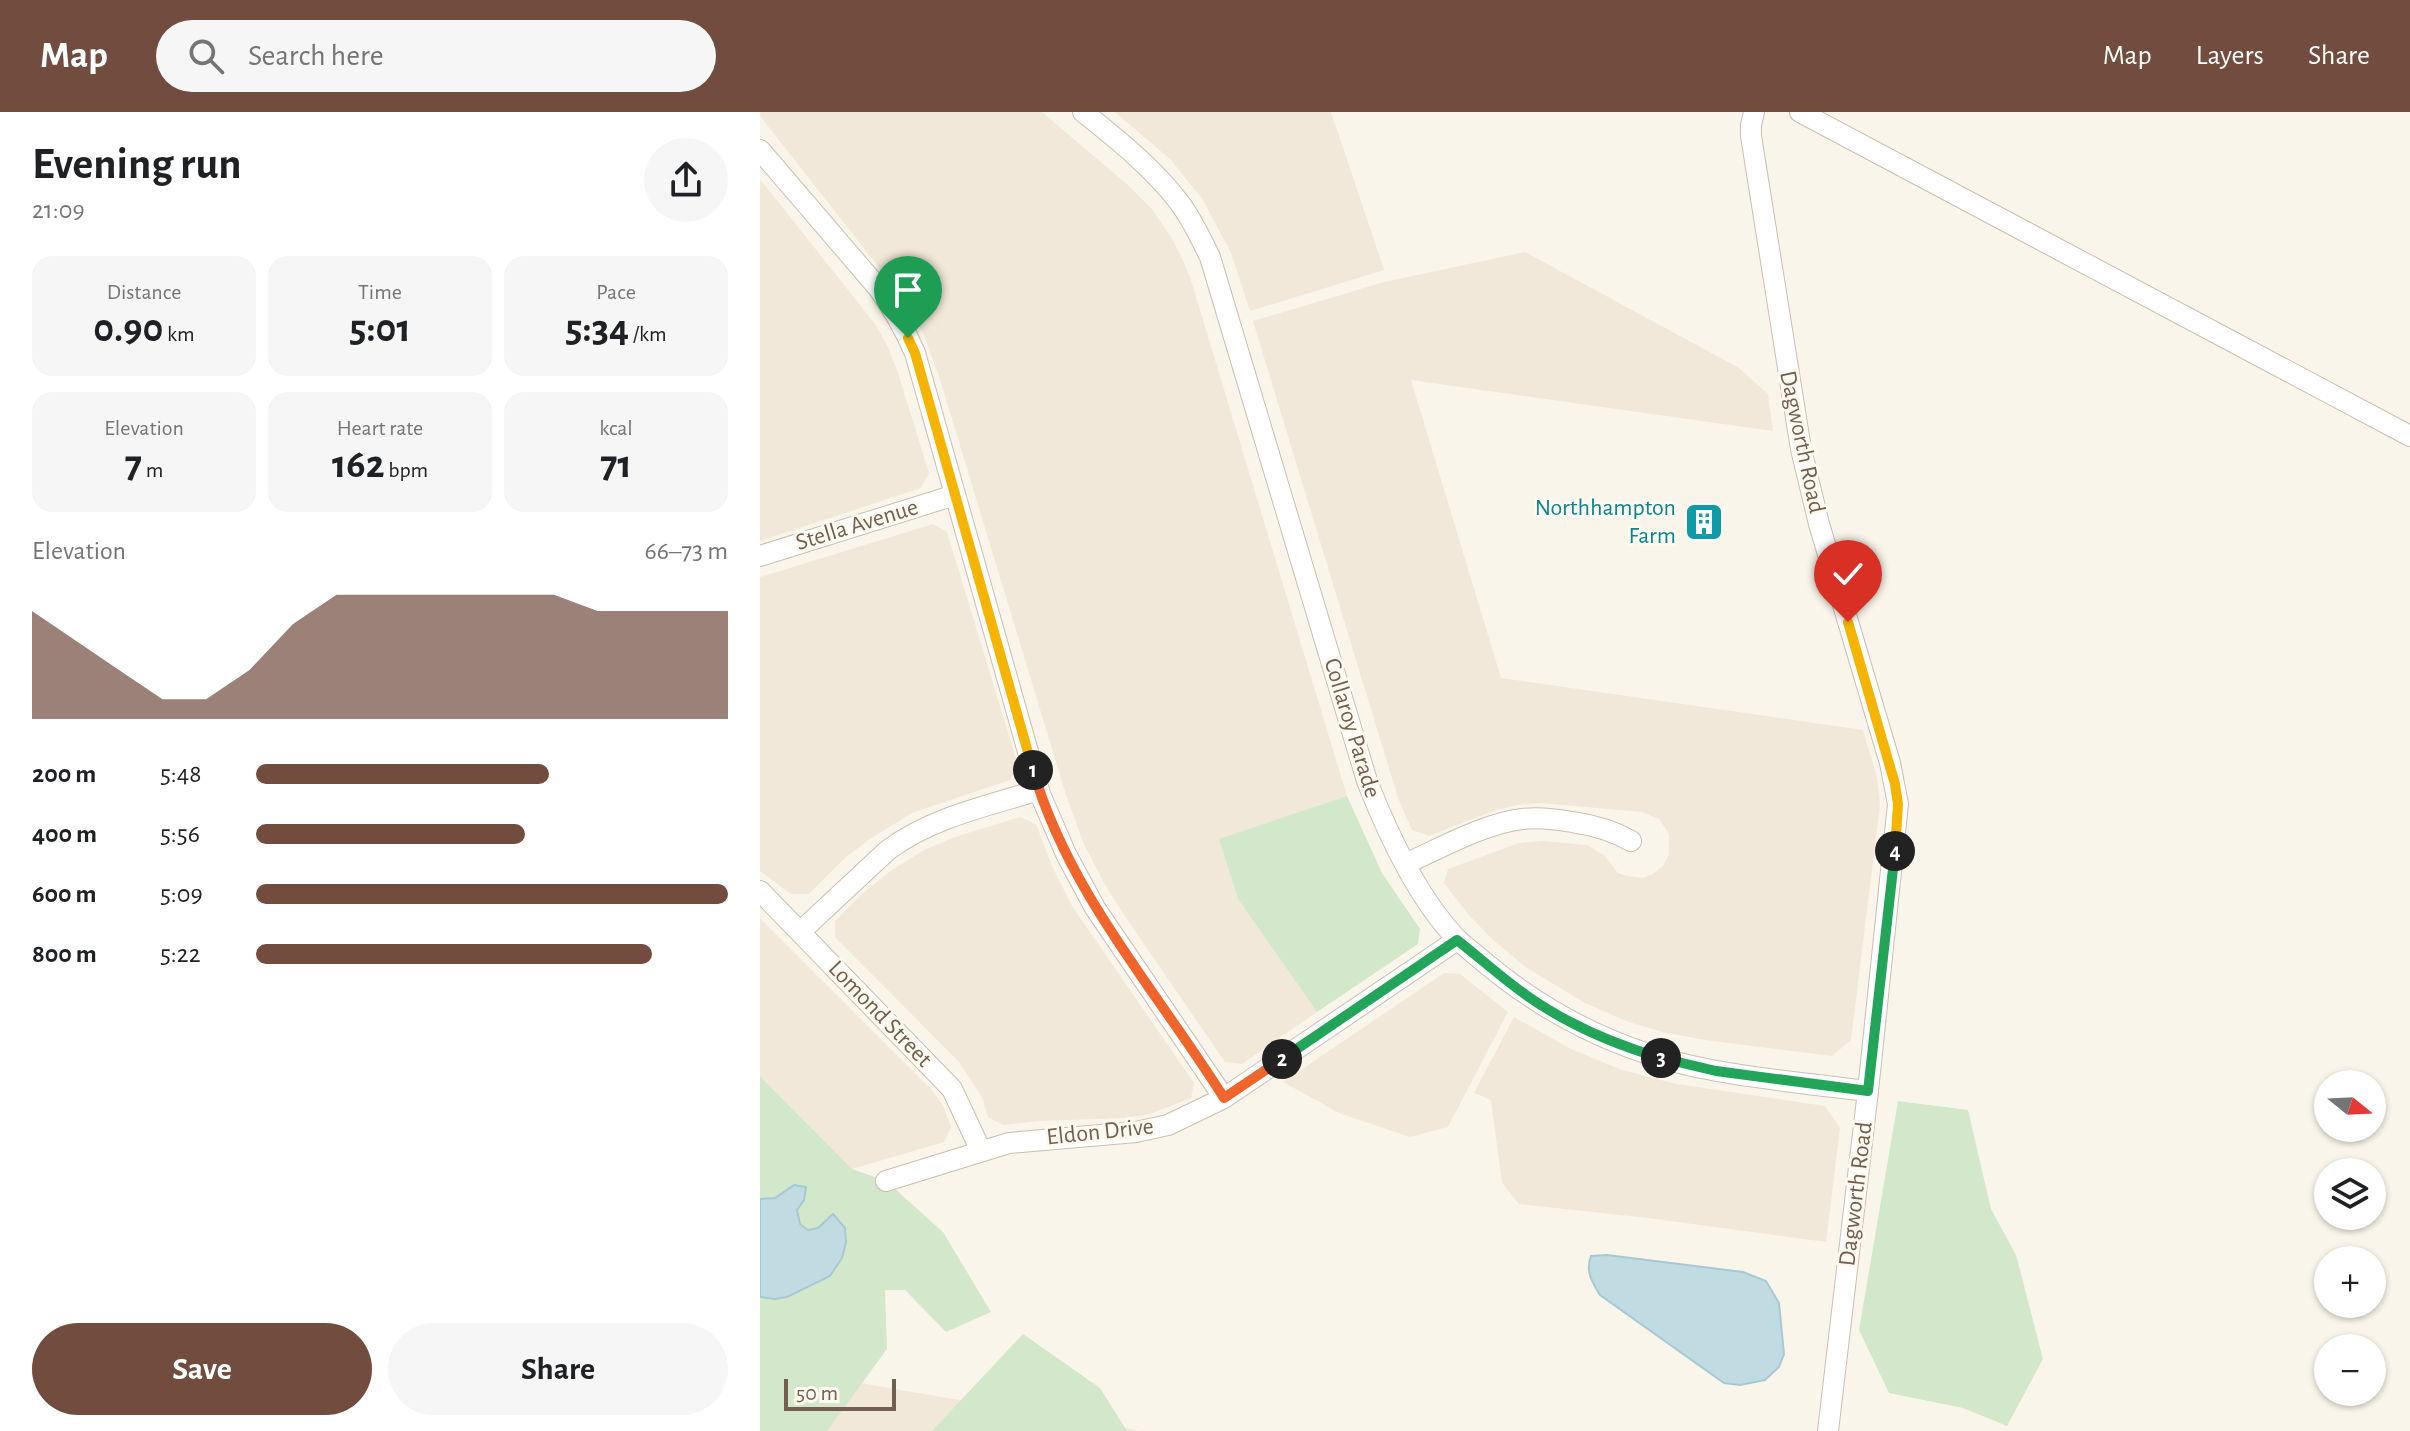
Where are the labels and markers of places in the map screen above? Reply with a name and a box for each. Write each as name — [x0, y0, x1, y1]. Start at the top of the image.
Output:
pin — [874, 256, 942, 338]
place label: Northhampton Farm — [1535, 496, 1676, 548]
building icon: Northhampton Farm — [1683, 501, 1725, 543]
pin — [1814, 540, 1882, 622]
pin: 1 — [1013, 750, 1053, 790]
pin: 4 — [1875, 831, 1915, 871]
pin: 3 — [1641, 1038, 1681, 1078]
pin: 2 — [1262, 1039, 1302, 1079]

